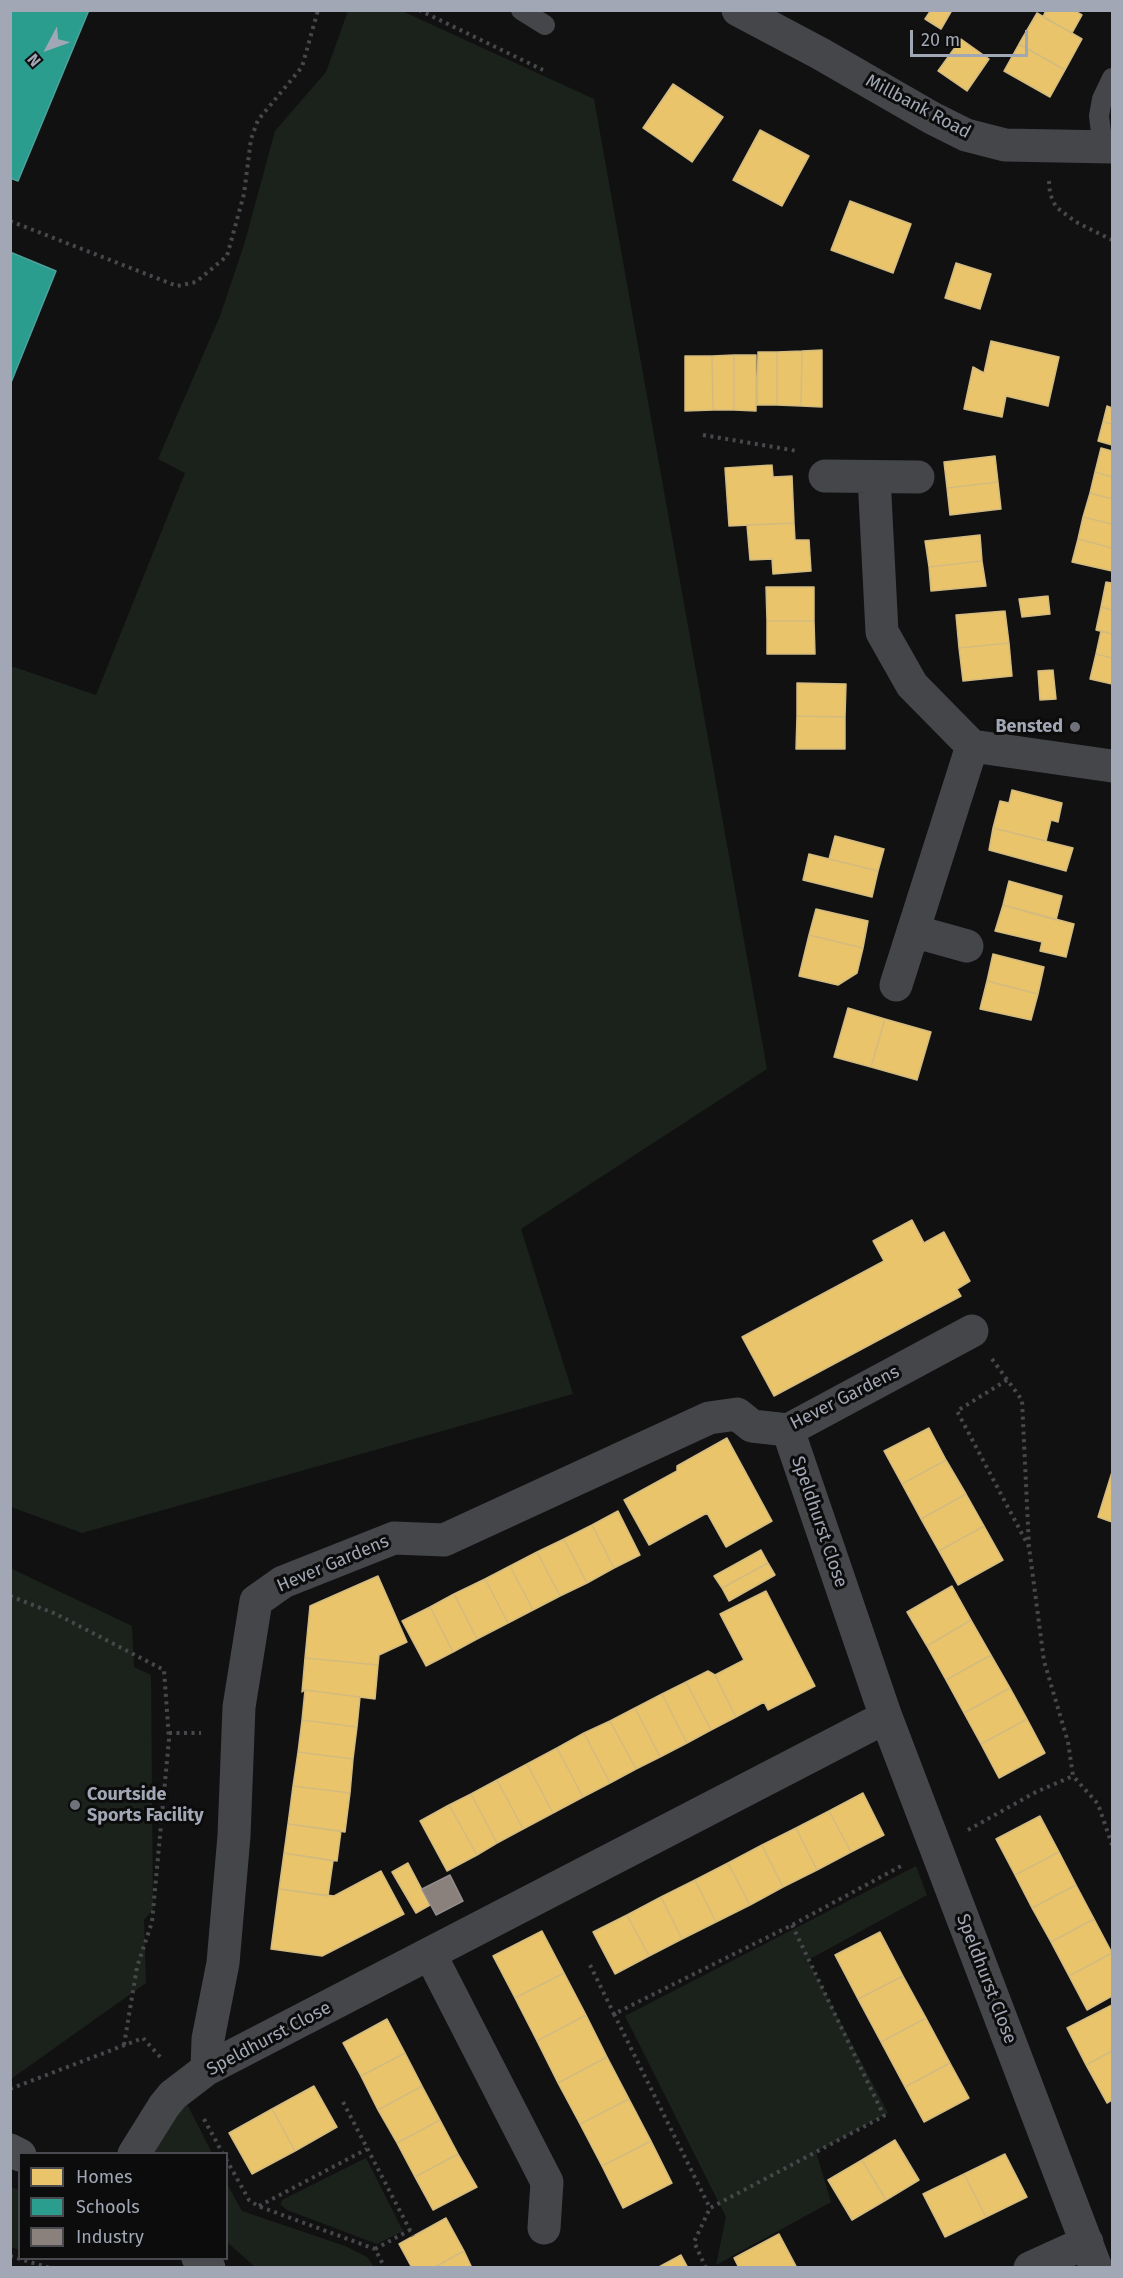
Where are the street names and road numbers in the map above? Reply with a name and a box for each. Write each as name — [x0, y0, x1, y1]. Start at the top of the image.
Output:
street label: Millbank Road — [862, 70, 974, 144]
street label: Hever Gardens — [787, 1361, 903, 1435]
street label: Speldhurst Close — [786, 1454, 852, 1590]
street label: Hever Gardens — [274, 1531, 392, 1597]
street label: Speldhurst Close — [951, 1911, 1021, 2047]
street label: Speldhurst Close — [203, 1997, 335, 2081]

